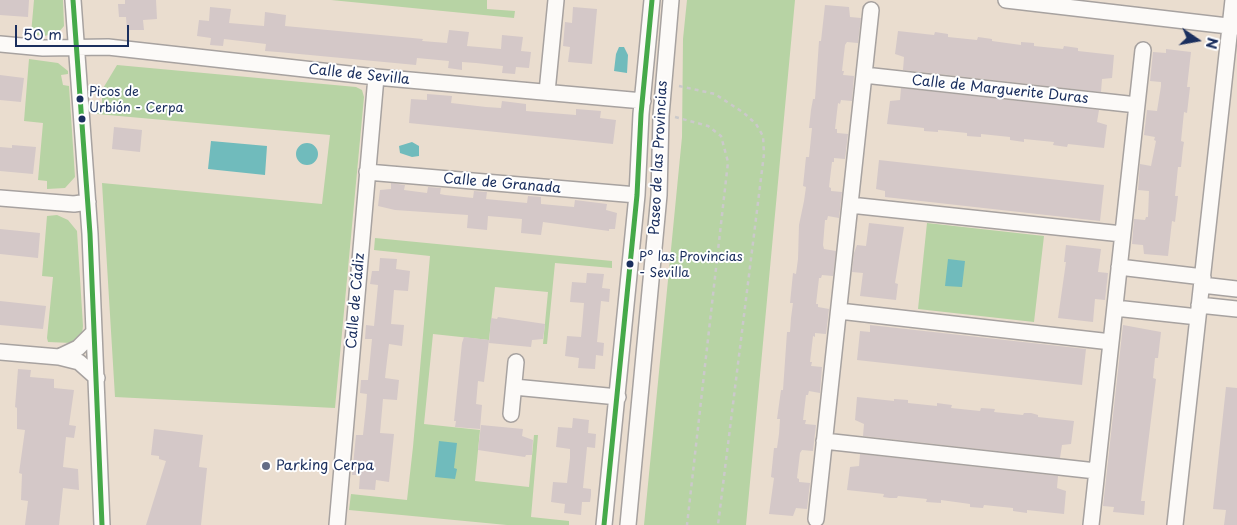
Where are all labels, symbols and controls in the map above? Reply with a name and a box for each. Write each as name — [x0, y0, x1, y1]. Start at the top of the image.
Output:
scale bar — [18, 15, 131, 47]
north arrow — [1172, 15, 1222, 65]
text: 50 m — [23, 22, 62, 45]
text: N — [1201, 36, 1224, 51]
street label: Calle de Sevilla — [308, 61, 410, 89]
street label: Calle de Marguerite Duras — [911, 72, 1089, 108]
street label: Paseo de las Provincias — [647, 80, 671, 236]
place label: Picos de Urbión - Cerpa — [89, 84, 184, 115]
marker: Picos de Urbión - Cerpa — [75, 94, 85, 104]
unlabelled marker — [77, 114, 87, 124]
street label: Calle de Granada — [442, 170, 562, 198]
place label: Pº las Provincias - Sevilla — [639, 249, 743, 280]
street label: Calle de Cádiz — [343, 252, 369, 350]
marker: Pº las Provincias - Sevilla — [625, 259, 635, 269]
place label: Parking Cerpa — [276, 458, 374, 474]
marker: Parking Cerpa — [260, 460, 272, 472]

